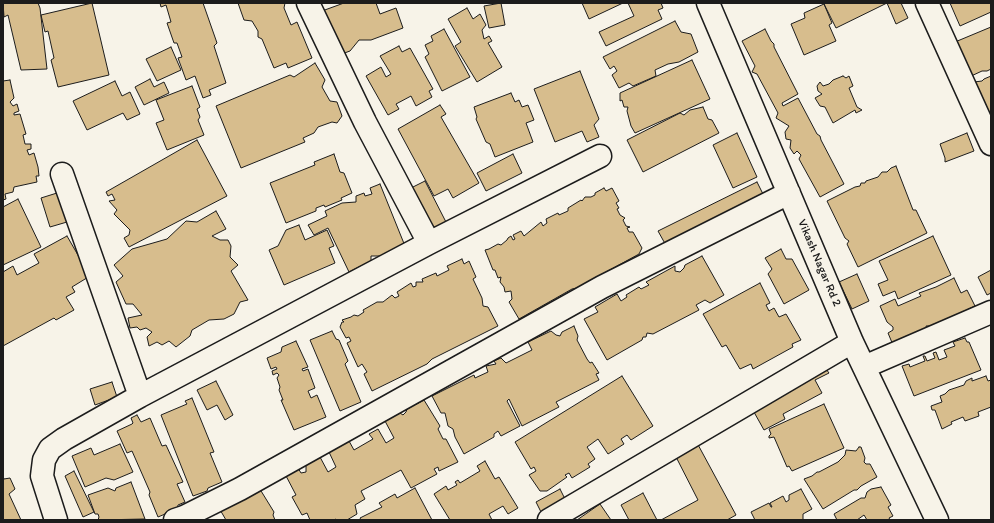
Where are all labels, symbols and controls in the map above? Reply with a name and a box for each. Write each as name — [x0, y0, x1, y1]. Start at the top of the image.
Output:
street label: Vikash Nagar Rd 2 — [794, 217, 844, 309]

